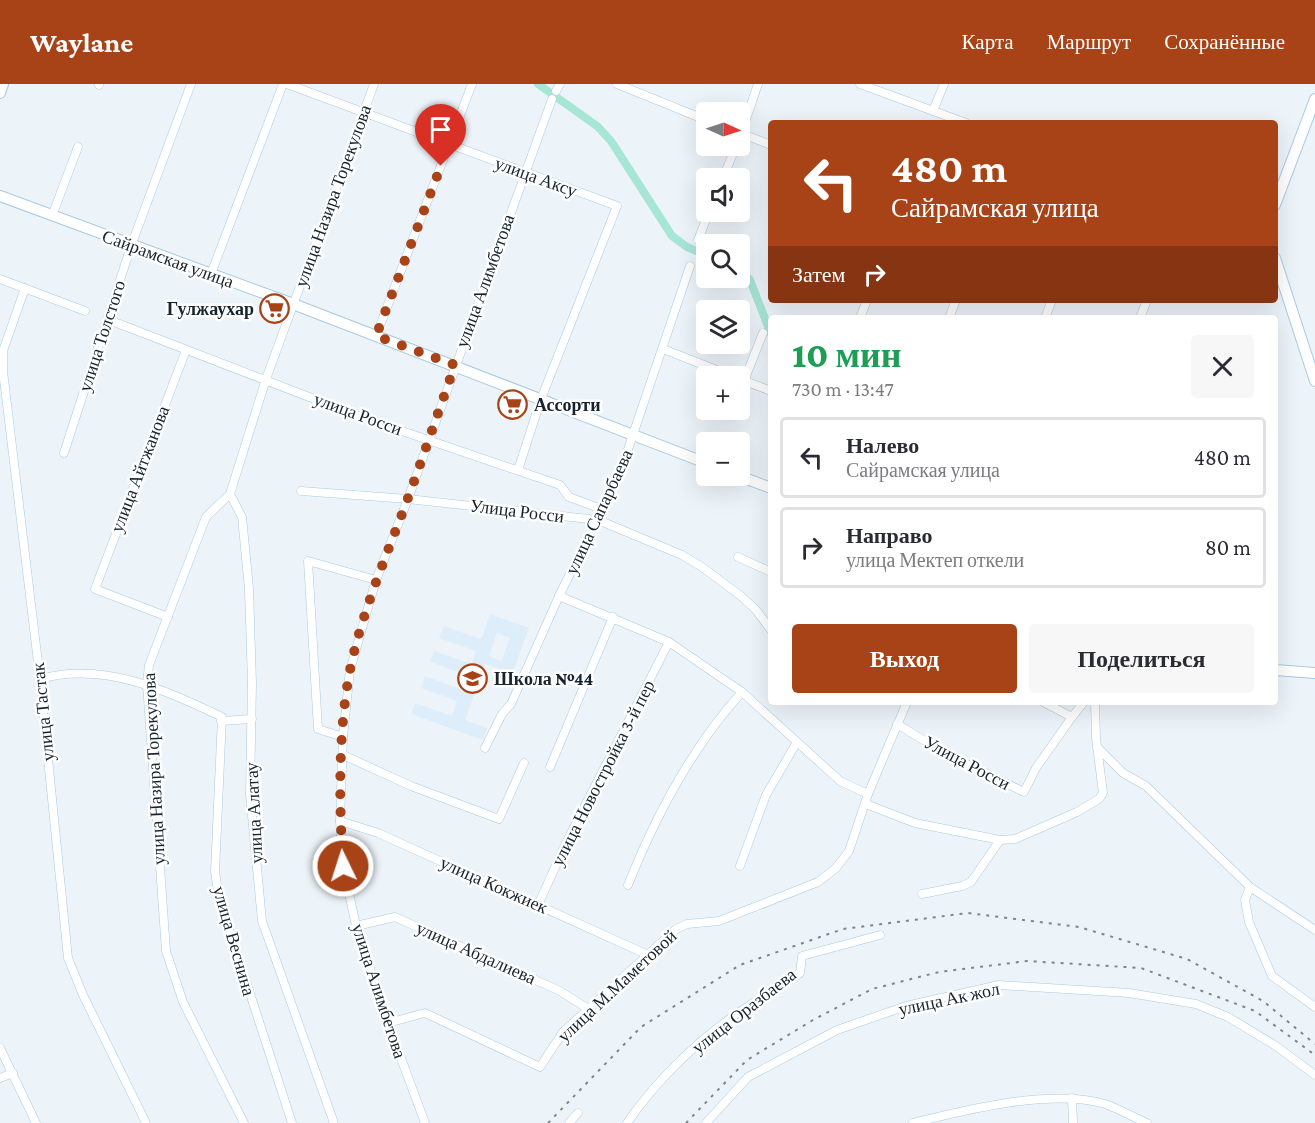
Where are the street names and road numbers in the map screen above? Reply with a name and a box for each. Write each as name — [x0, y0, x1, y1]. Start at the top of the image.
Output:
street label: улица Назира Торекулова — [291, 102, 375, 290]
street label: улица Аксу — [492, 153, 580, 201]
street label: улица Алимбетова — [452, 212, 518, 350]
street label: Сайрамская улица — [99, 226, 237, 292]
street label: улица Толстого — [75, 278, 129, 394]
street label: улица Росси — [311, 389, 405, 439]
street label: улица Айтжанова — [107, 403, 173, 535]
street label: улица Сапарбаева — [561, 446, 637, 578]
street label: Улица Росси — [469, 495, 566, 527]
street label: улица Тастак — [28, 661, 58, 762]
street label: улица Назира Торекулова — [139, 672, 169, 866]
street label: улица Новостройка 3-й пер — [547, 677, 659, 869]
street label: Улица Росси — [920, 732, 1014, 794]
street label: улица Алатау — [241, 762, 267, 864]
street label: улица Кокжиек — [437, 852, 551, 918]
street label: улица Веснина — [209, 884, 259, 998]
street label: улица Абдалиева — [413, 918, 539, 988]
street label: улица Алимбетова — [348, 921, 410, 1061]
street label: улица М.Маметовой — [554, 926, 681, 1046]
street label: улица Оразбаева — [688, 964, 800, 1058]
street label: улица Ак жол — [897, 979, 1001, 1019]

